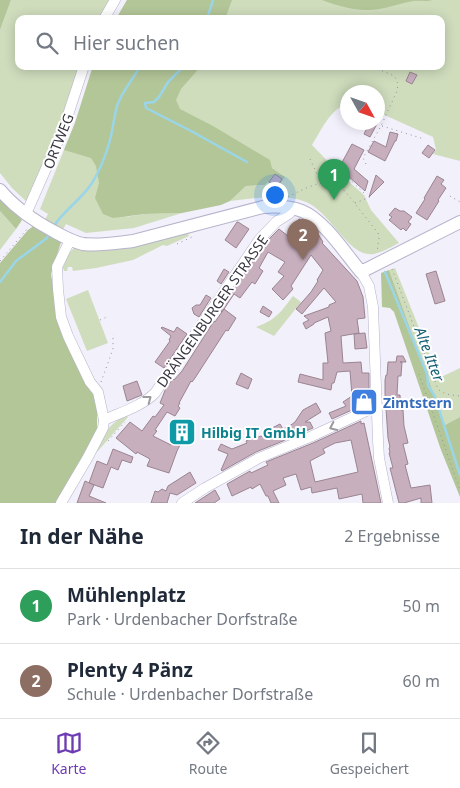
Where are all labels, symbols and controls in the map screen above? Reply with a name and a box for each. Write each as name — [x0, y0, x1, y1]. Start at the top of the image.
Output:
search box — [15, 15, 445, 70]
icon: search — [33, 29, 61, 57]
text: Hier suchen — [73, 30, 180, 56]
north arrow — [340, 85, 385, 130]
street label: ORTWEG — [38, 110, 78, 172]
pin: 1 — [318, 159, 350, 200]
your location — [262, 182, 288, 208]
pin: 2 — [287, 219, 319, 260]
street label: DRÄNGENBURGER STRASSE — [152, 231, 272, 391]
water label: Alte Itter — [410, 323, 450, 385]
shop icon: Zimtstern — [349, 387, 379, 417]
place label: Zimtstern — [383, 393, 452, 412]
one-way arrow — [142, 396, 151, 404]
building icon: Hilbig IT GmbH — [167, 417, 197, 447]
one-way arrow — [329, 420, 338, 431]
place label: Hilbig IT GmbH — [201, 423, 306, 442]
text: In der Nähe — [20, 522, 144, 550]
text: 2 Ergebnisse — [344, 525, 440, 547]
text: Mühlenplatz — [67, 582, 186, 608]
text: 1 — [31, 595, 41, 617]
text: 50 m — [403, 595, 440, 617]
text: Park · Urdenbacher Dorfstraße — [67, 608, 298, 630]
text: Plenty 4 Pänz — [67, 657, 193, 683]
text: 2 — [31, 670, 41, 692]
text: 60 m — [403, 670, 440, 692]
text: Schule · Urdenbacher Dorfstraße — [67, 683, 313, 705]
tab: Karte — [51, 729, 86, 778]
tab: Route — [189, 729, 227, 778]
tab: Gespeichert — [330, 729, 409, 778]

